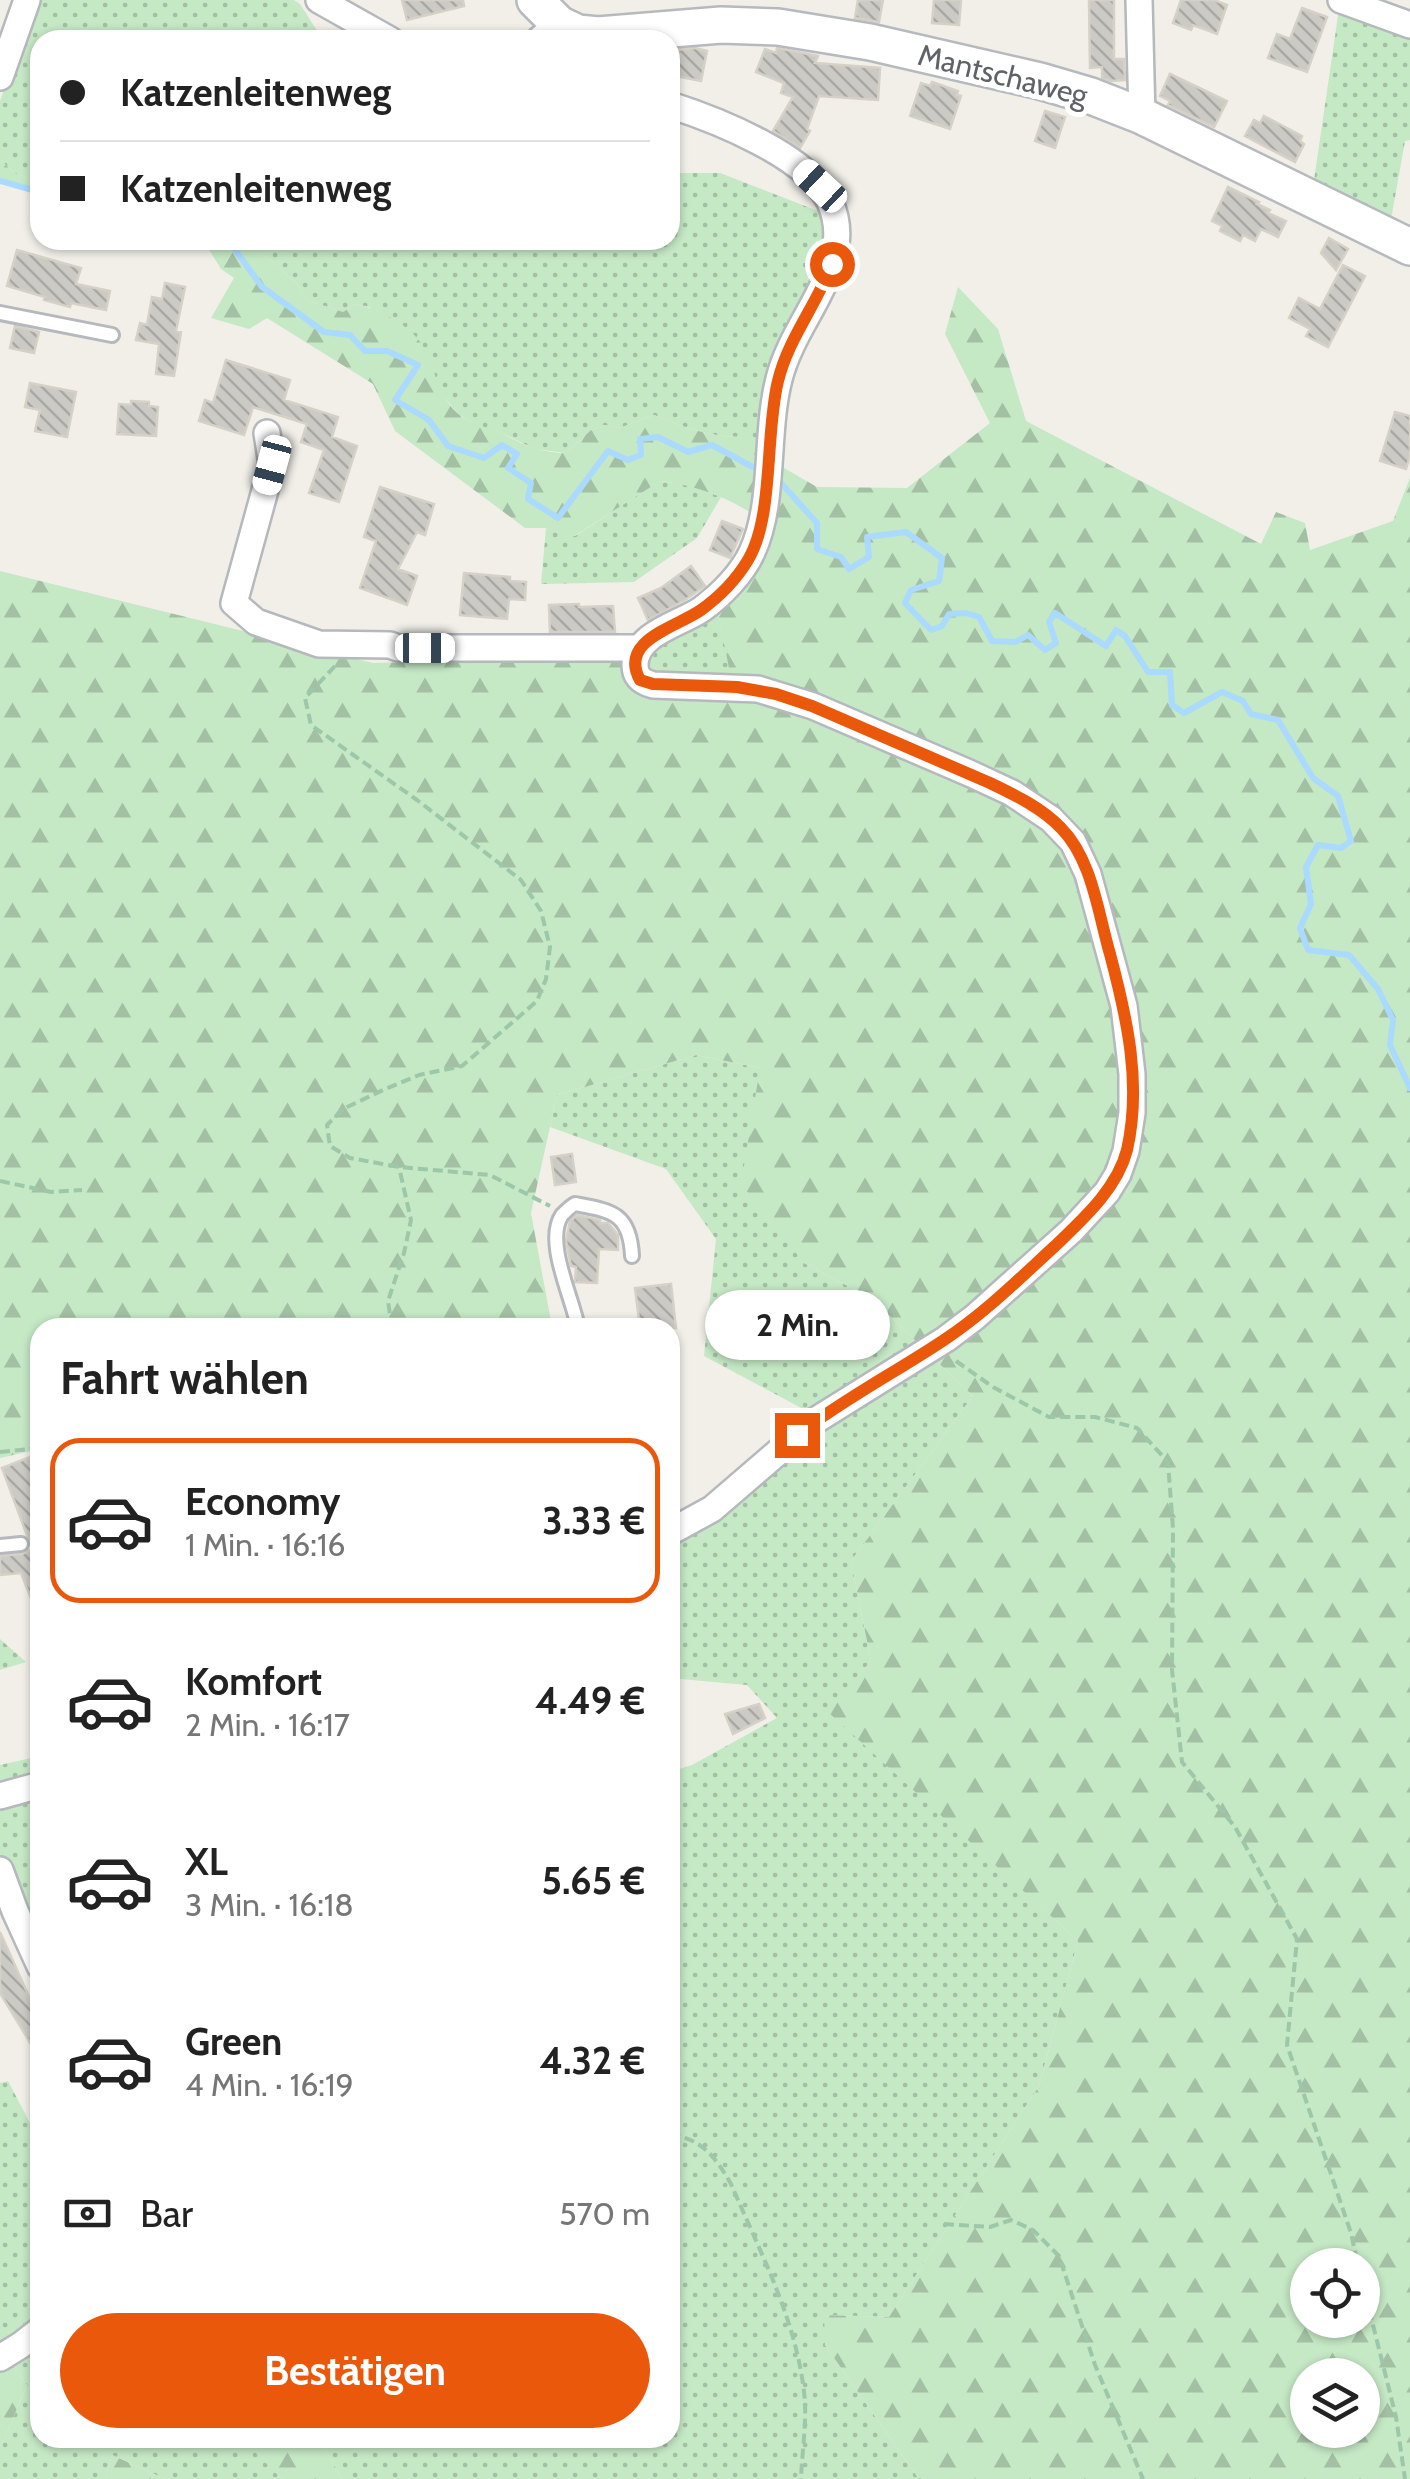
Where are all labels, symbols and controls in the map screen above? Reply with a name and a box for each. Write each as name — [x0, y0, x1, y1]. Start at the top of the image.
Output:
street label: Mantschaweg — [914, 36, 1093, 114]
text: Katzenleitenweg — [120, 69, 391, 116]
car — [788, 155, 852, 217]
text: Katzenleitenweg — [120, 165, 391, 212]
route start — [810, 242, 855, 287]
car — [250, 432, 294, 498]
car — [395, 633, 455, 663]
callout: 2 Min. — [704, 1290, 890, 1360]
text: 2 Min. — [756, 1305, 839, 1344]
text: Fahrt wählen — [60, 1351, 309, 1405]
route end — [775, 1413, 820, 1458]
icon: car — [65, 1476, 155, 1566]
text: Economy — [185, 1478, 340, 1525]
text: 3.33 € — [542, 1497, 645, 1544]
text: 1 Min. · 16:16 — [185, 1525, 346, 1564]
icon: car — [65, 1656, 155, 1746]
text: Komfort — [185, 1658, 322, 1705]
text: 4.49 € — [535, 1677, 645, 1724]
text: 2 Min. · 16:17 — [185, 1705, 350, 1744]
icon: car — [65, 1836, 155, 1926]
text: XL — [185, 1838, 228, 1885]
text: 5.65 € — [541, 1857, 645, 1904]
text: 3 Min. · 16:18 — [185, 1885, 354, 1924]
icon: car — [65, 2016, 155, 2106]
text: Green — [185, 2018, 282, 2065]
text: 4.32 € — [539, 2037, 645, 2084]
text: 4 Min. · 16:19 — [185, 2065, 354, 2104]
icon: cash — [60, 2186, 115, 2241]
text: Bar — [140, 2190, 193, 2237]
text: 570 m — [559, 2194, 650, 2233]
map controls — [1290, 2248, 1380, 2448]
button: locate — [1290, 2248, 1380, 2338]
button: Bestätigen — [60, 2313, 650, 2428]
button: layers — [1290, 2358, 1380, 2448]

